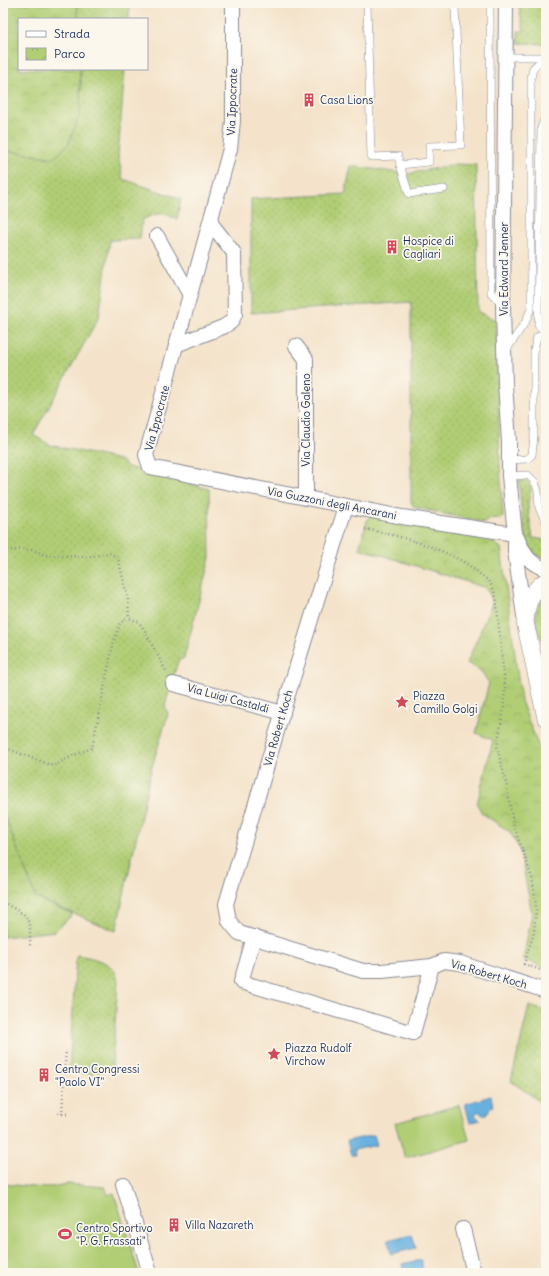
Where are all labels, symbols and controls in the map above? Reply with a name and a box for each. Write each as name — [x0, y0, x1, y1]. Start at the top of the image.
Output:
legend — [18, 18, 148, 70]
text: Strada — [54, 26, 90, 41]
text: Parco — [54, 46, 86, 61]
street label: Via Ippocrate — [224, 68, 240, 136]
building icon: Casa Lions — [301, 92, 317, 108]
place label: Casa Lions — [320, 93, 373, 107]
street label: Via Edward Jenner — [497, 221, 511, 316]
place label: Hospice di Cagliari — [403, 234, 454, 261]
building icon: Hospice di Cagliari — [384, 239, 400, 255]
street label: Via Claudio Galeno — [299, 373, 313, 467]
street label: Via Ippocrate — [142, 384, 173, 452]
street label: Via Guzzoni degli Ancarani — [266, 484, 398, 522]
street label: Via Luigi Castaldi — [186, 680, 270, 716]
street label: Via Robert Koch — [260, 688, 296, 768]
place label: Piazza Camillo Golgi — [413, 689, 477, 716]
place icon: Piazza Camillo Golgi — [394, 694, 410, 710]
street label: Via Robert Koch — [449, 956, 529, 992]
place label: Piazza Rudolf Virchow — [285, 1041, 352, 1068]
place icon: Piazza Rudolf Virchow — [266, 1046, 282, 1062]
place label: Centro Congressi "Paolo VI" — [55, 1062, 139, 1089]
building icon: Centro Congressi "Paolo VI" — [36, 1067, 52, 1083]
building icon: Villa Nazareth — [166, 1217, 182, 1233]
place label: Villa Nazareth — [185, 1218, 254, 1232]
place label: Centro Sportivo "P. G. Frassati" — [76, 1221, 153, 1248]
sports icon: Centro Sportivo "P. G. Frassati" — [57, 1226, 73, 1242]

